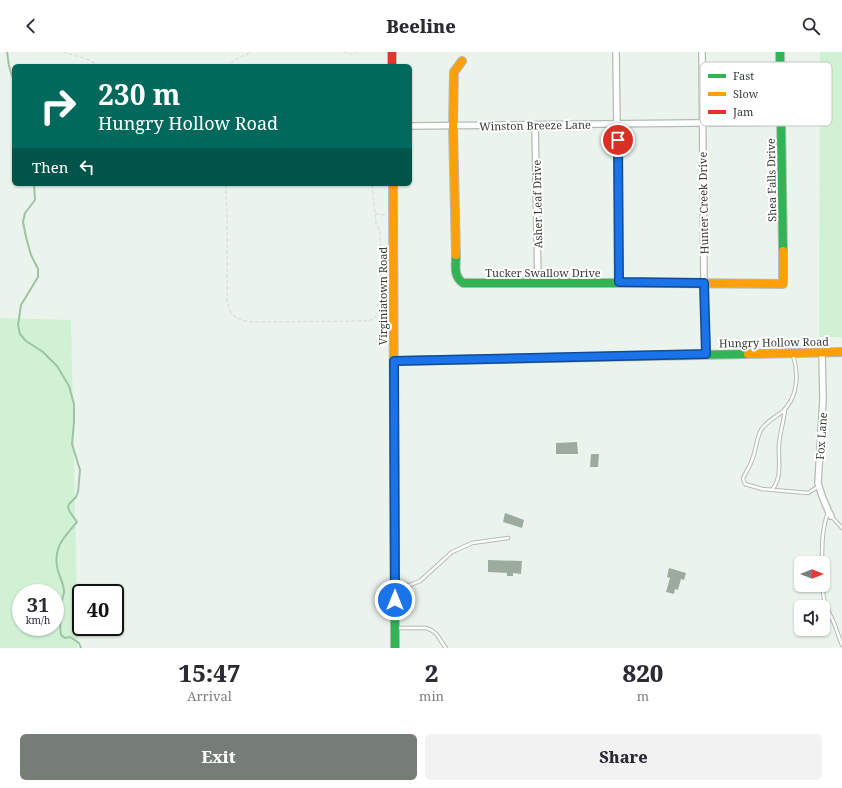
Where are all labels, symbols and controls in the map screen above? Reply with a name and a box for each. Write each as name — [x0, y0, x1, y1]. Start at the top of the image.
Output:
text: Beeline — [386, 14, 456, 38]
icon: back — [20, 15, 42, 37]
icon: search — [800, 15, 822, 37]
legend — [700, 62, 832, 126]
text: Fast — [733, 68, 754, 83]
text: 230 m — [98, 75, 180, 113]
icon: right — [32, 80, 84, 132]
text: Slow — [733, 86, 759, 101]
text: Jam — [732, 104, 754, 119]
text: Hungry Hollow Road — [98, 111, 278, 135]
street label: Winston Breeze Lane — [479, 117, 591, 133]
pin — [601, 123, 635, 157]
icon: arrive — [607, 129, 629, 151]
street label: Shea Falls Drive — [763, 138, 779, 222]
street label: Hunter Creek Drive — [695, 151, 711, 254]
icon: left — [76, 156, 98, 178]
text: Then — [32, 157, 68, 177]
street label: Asher Leaf Drive — [529, 160, 545, 248]
street label: Virginiatown Road — [375, 246, 390, 345]
street label: Tucker Swallow Drive — [485, 265, 601, 280]
street label: Hungry Hollow Road — [719, 334, 829, 350]
street label: Fox Lane — [812, 412, 830, 460]
north arrow — [794, 556, 830, 592]
map controls — [794, 556, 830, 636]
position arrow — [374, 579, 416, 621]
speed limit sign: 40 — [72, 584, 124, 636]
text: 31 — [27, 591, 49, 618]
button: sound — [794, 600, 830, 636]
text: km/h — [26, 613, 50, 627]
text: 15:47 — [179, 656, 241, 689]
text: 2 — [425, 656, 438, 689]
text: 820 — [623, 656, 663, 689]
text: Arrival — [187, 687, 232, 705]
text: min — [419, 687, 444, 705]
text: m — [637, 687, 649, 705]
button: Exit — [20, 734, 417, 780]
button: Share — [425, 734, 822, 780]

